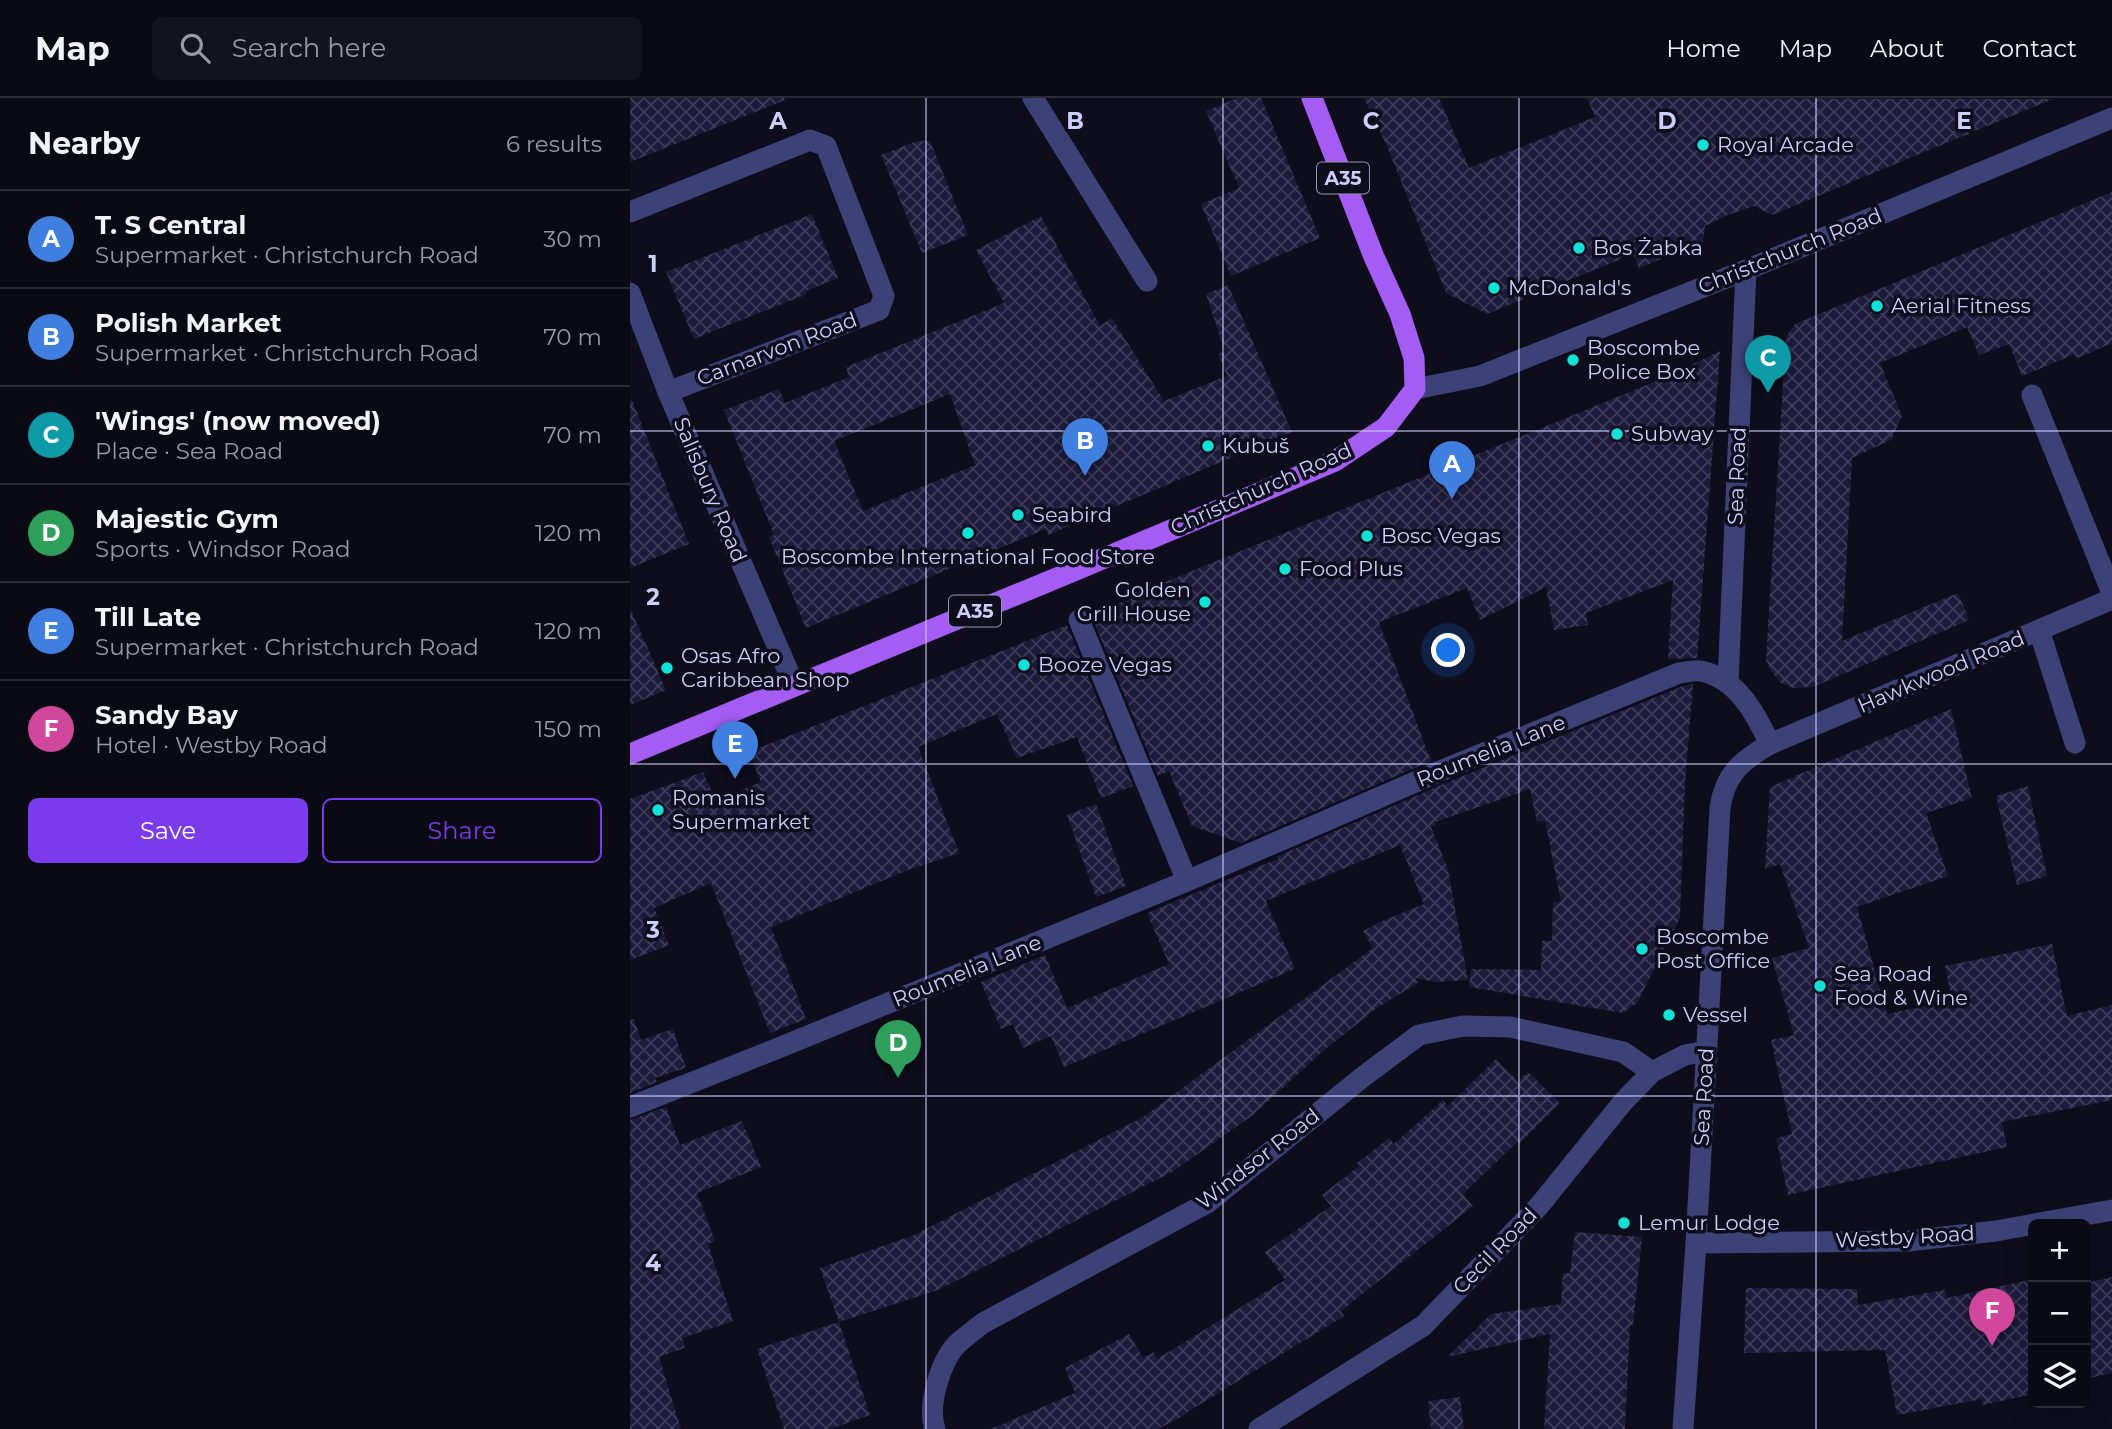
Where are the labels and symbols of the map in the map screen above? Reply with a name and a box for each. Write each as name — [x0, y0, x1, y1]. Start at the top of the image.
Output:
text: A — [768, 107, 787, 135]
text: B — [1066, 107, 1084, 135]
text: C — [1363, 107, 1380, 135]
text: D — [1658, 107, 1677, 135]
text: E — [1956, 107, 1972, 135]
place label: Royal Arcade — [1717, 132, 1854, 157]
marker: Royal Arcade — [1695, 137, 1711, 153]
road number: A35 — [1317, 162, 1369, 194]
street label: Christchurch Road — [1694, 202, 1885, 299]
place label: Bos Żabka — [1593, 235, 1703, 260]
marker: Bos Żabka — [1571, 240, 1587, 256]
text: 1 — [648, 250, 658, 278]
place label: McDonald's — [1508, 275, 1631, 300]
marker: McDonald's — [1486, 280, 1502, 296]
place label: Aerial Fitness — [1891, 293, 2031, 318]
marker: Aerial Fitness — [1869, 298, 1885, 314]
street label: Carnarvon Road — [693, 306, 860, 391]
place label: Boscombe Police Box — [1587, 335, 1700, 384]
pin: C — [1745, 335, 1791, 393]
marker: Boscombe Police Box — [1565, 352, 1581, 368]
street label: Salisbury Road — [669, 413, 752, 566]
pin: B — [1062, 418, 1108, 476]
place label: Subway — [1631, 421, 1714, 446]
marker: Subway — [1609, 426, 1625, 442]
street label: Sea Road — [1722, 427, 1751, 525]
place label: Kubuš — [1222, 433, 1289, 458]
street label: Christchurch Road — [1166, 437, 1355, 540]
marker: Kubuš — [1200, 438, 1216, 454]
pin: A — [1429, 441, 1475, 499]
place label: Seabird — [1032, 502, 1112, 527]
marker: Seabird — [1010, 507, 1026, 523]
place label: Bosc Vegas — [1381, 523, 1501, 548]
marker: Boscombe International Food Store — [960, 525, 976, 541]
marker: Bosc Vegas — [1359, 528, 1375, 544]
place label: Boscombe International Food Store — [781, 544, 1155, 569]
place label: Food Plus — [1299, 556, 1403, 581]
marker: Food Plus — [1277, 561, 1293, 577]
place label: Golden Grill House — [1077, 577, 1191, 626]
text: 2 — [646, 583, 660, 611]
marker: Golden Grill House — [1197, 594, 1213, 610]
road number: A35 — [949, 596, 1001, 626]
street label: Hawkwood Road — [1854, 625, 2028, 718]
your location — [1431, 633, 1465, 667]
place label: Osas Afro Caribbean Shop — [681, 643, 849, 692]
place label: Booze Vegas — [1038, 652, 1172, 677]
marker: Booze Vegas — [1016, 657, 1032, 673]
marker: Osas Afro Caribbean Shop — [659, 660, 675, 676]
street label: Roumelia Lane — [1413, 709, 1569, 792]
pin: E — [712, 721, 758, 779]
place label: Romanis Supermarket — [672, 785, 810, 834]
marker: Romanis Supermarket — [650, 802, 666, 818]
text: 3 — [645, 916, 660, 944]
place label: Boscombe Post Office — [1656, 924, 1770, 973]
street label: Roumelia Lane — [889, 929, 1045, 1012]
marker: Boscombe Post Office — [1634, 941, 1650, 957]
place label: Sea Road Food & Wine — [1834, 961, 1968, 1010]
marker: Sea Road Food & Wine — [1812, 978, 1828, 994]
place label: Vessel — [1683, 1002, 1748, 1027]
marker: Vessel — [1661, 1007, 1677, 1023]
pin: D — [875, 1020, 921, 1078]
street label: Sea Road — [1688, 1047, 1719, 1147]
street label: Windsor Road — [1191, 1103, 1324, 1214]
street label: Cecil Road — [1447, 1202, 1542, 1299]
place label: Lemur Lodge — [1638, 1210, 1780, 1235]
marker: Lemur Lodge — [1616, 1215, 1632, 1231]
street label: Westby Road — [1835, 1220, 1975, 1253]
text: 4 — [645, 1249, 661, 1277]
pin: F — [1969, 1288, 2015, 1346]

